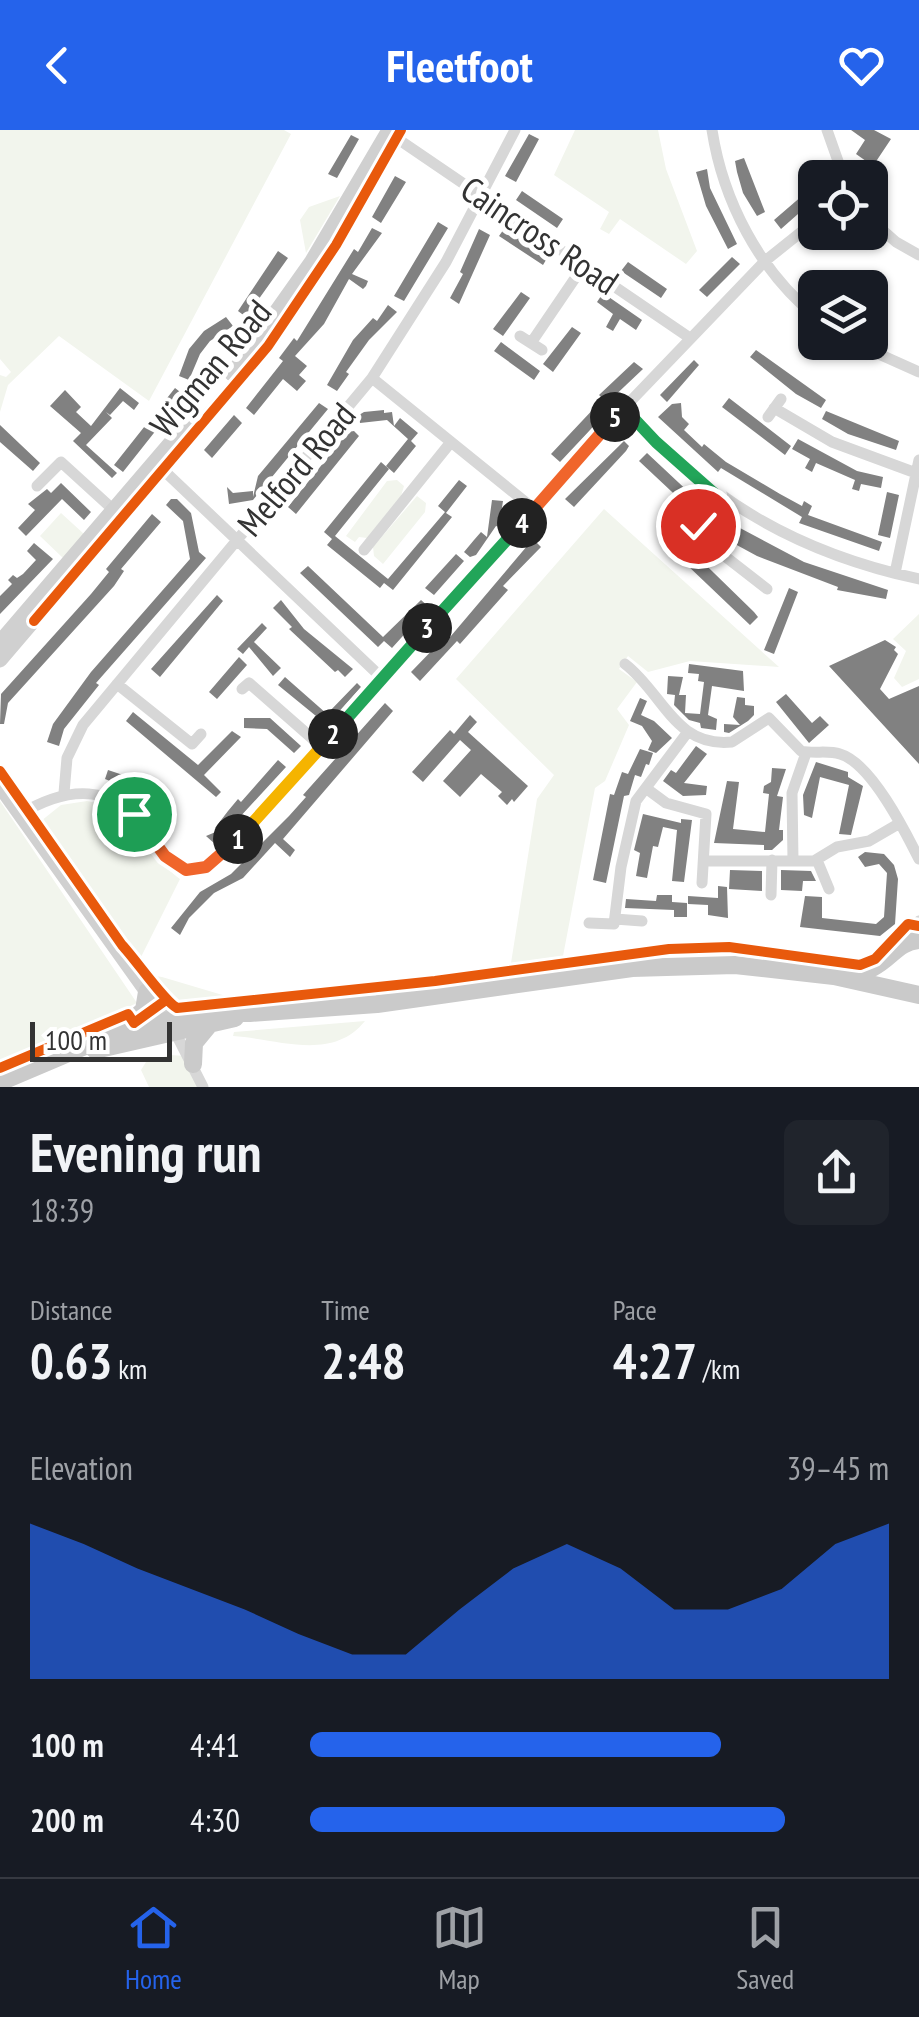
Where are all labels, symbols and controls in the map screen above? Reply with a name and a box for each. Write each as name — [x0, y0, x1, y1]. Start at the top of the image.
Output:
text: Fleetfoot — [386, 36, 533, 94]
icon: back — [30, 38, 85, 93]
icon: heart — [834, 38, 889, 93]
map controls — [798, 160, 888, 360]
button: locate — [798, 160, 888, 250]
street label: Caincross Road — [452, 165, 628, 305]
button: layers — [798, 270, 888, 360]
street label: Wigman Road — [139, 290, 281, 446]
pin: 5 — [590, 392, 640, 442]
street label: Melford Road — [227, 393, 365, 545]
text: 5 — [608, 398, 622, 435]
pin — [656, 484, 741, 569]
pin: 4 — [497, 498, 547, 548]
icon: check — [671, 499, 726, 554]
text: 4 — [515, 504, 529, 541]
pin: 3 — [402, 603, 452, 653]
text: 3 — [420, 609, 434, 646]
pin: 2 — [308, 709, 358, 759]
text: 2 — [326, 715, 340, 752]
pin — [92, 772, 177, 857]
icon: arrive — [107, 787, 162, 842]
pin: 1 — [213, 814, 263, 864]
text: 1 — [231, 820, 245, 857]
scale bar — [30, 1017, 172, 1061]
text: 100 m — [45, 1021, 107, 1058]
text: Evening run — [30, 1116, 262, 1187]
button: share — [784, 1120, 889, 1225]
text: 18:39 — [30, 1189, 94, 1231]
text: Distance — [30, 1291, 113, 1328]
text: Time — [321, 1291, 370, 1328]
text: Pace — [613, 1291, 657, 1328]
text: 0.63 — [30, 1328, 112, 1393]
text: 2:48 — [321, 1328, 406, 1393]
text: 4:27 — [613, 1328, 697, 1393]
text: km — [112, 1350, 147, 1387]
text: /km — [697, 1350, 740, 1387]
text: Elevation — [30, 1447, 133, 1489]
text: 39–45 m — [787, 1447, 889, 1489]
text: 100 m — [30, 1724, 104, 1766]
text: 4:41 — [190, 1724, 240, 1766]
text: 200 m — [30, 1799, 104, 1841]
text: 4:30 — [190, 1799, 240, 1841]
tab: Home — [125, 1900, 182, 1997]
tab: Map — [432, 1900, 487, 1997]
tab: Saved — [736, 1900, 794, 1997]

